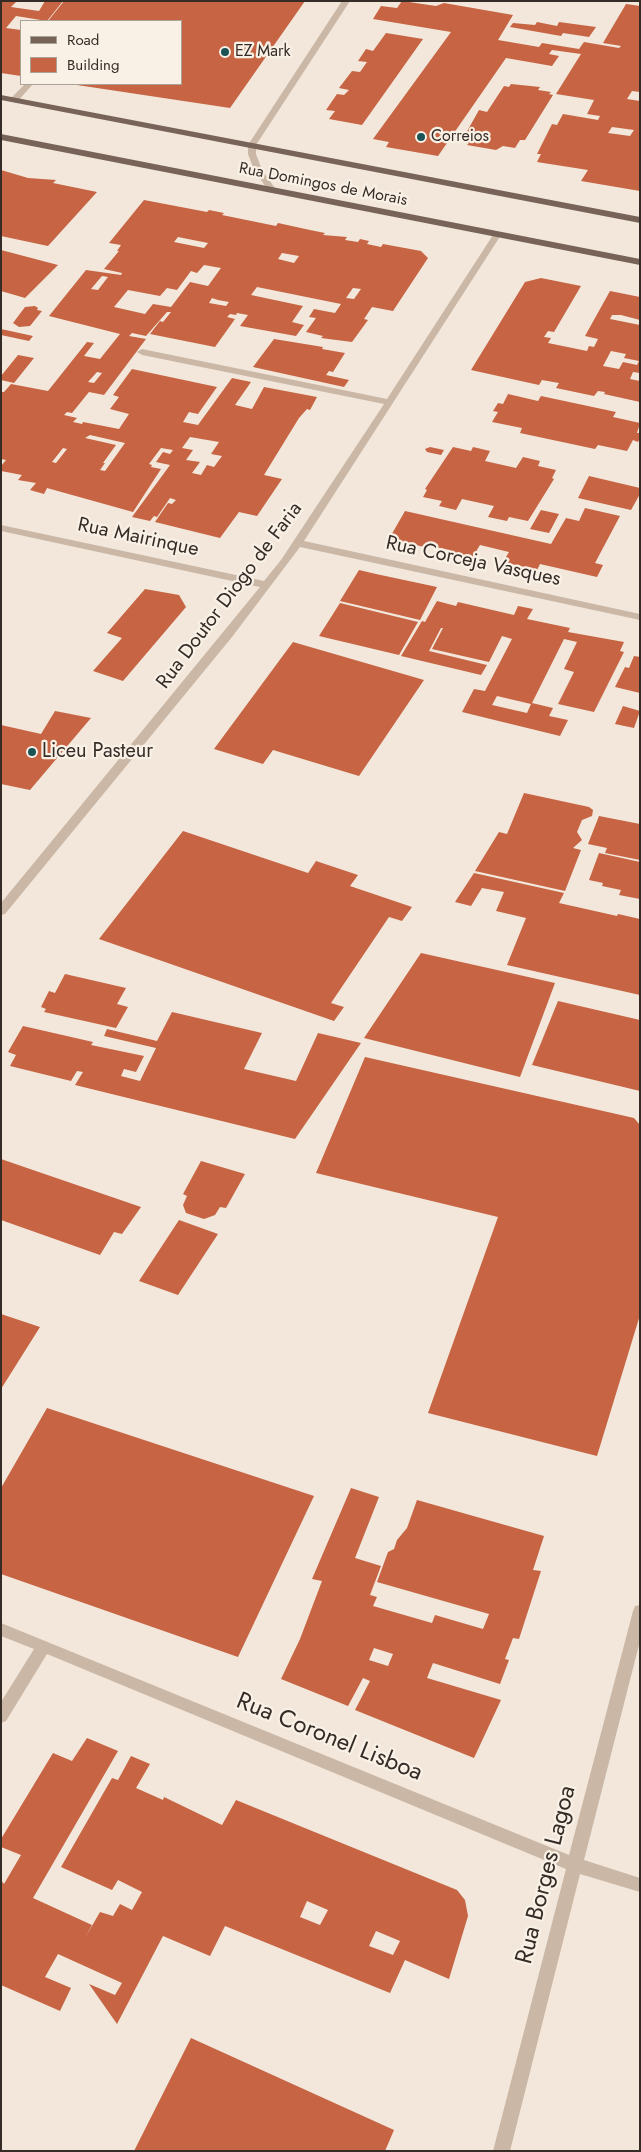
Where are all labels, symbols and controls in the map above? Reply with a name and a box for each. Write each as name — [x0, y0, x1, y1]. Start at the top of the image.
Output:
legend — [20, 20, 182, 85]
text: Road — [67, 29, 99, 51]
place label: EZ Mark — [235, 42, 291, 62]
marker: EZ Mark — [219, 46, 231, 58]
text: Building — [67, 54, 119, 76]
place label: Correios — [431, 127, 489, 147]
marker: Correios — [415, 131, 427, 143]
street label: Rua Domingos de Morais — [237, 159, 409, 211]
street label: Rua Doutor Diogo de Faria — [152, 498, 308, 694]
street label: Rua Mairinque — [75, 513, 201, 563]
street label: Rua Corceja Vasques — [383, 532, 563, 592]
place label: Liceu Pasteur — [42, 740, 153, 764]
marker: Liceu Pasteur — [26, 746, 38, 758]
street label: Rua Coronel Lisboa — [232, 1688, 426, 1788]
street label: Rua Borges Lagoa — [511, 1783, 583, 1967]

